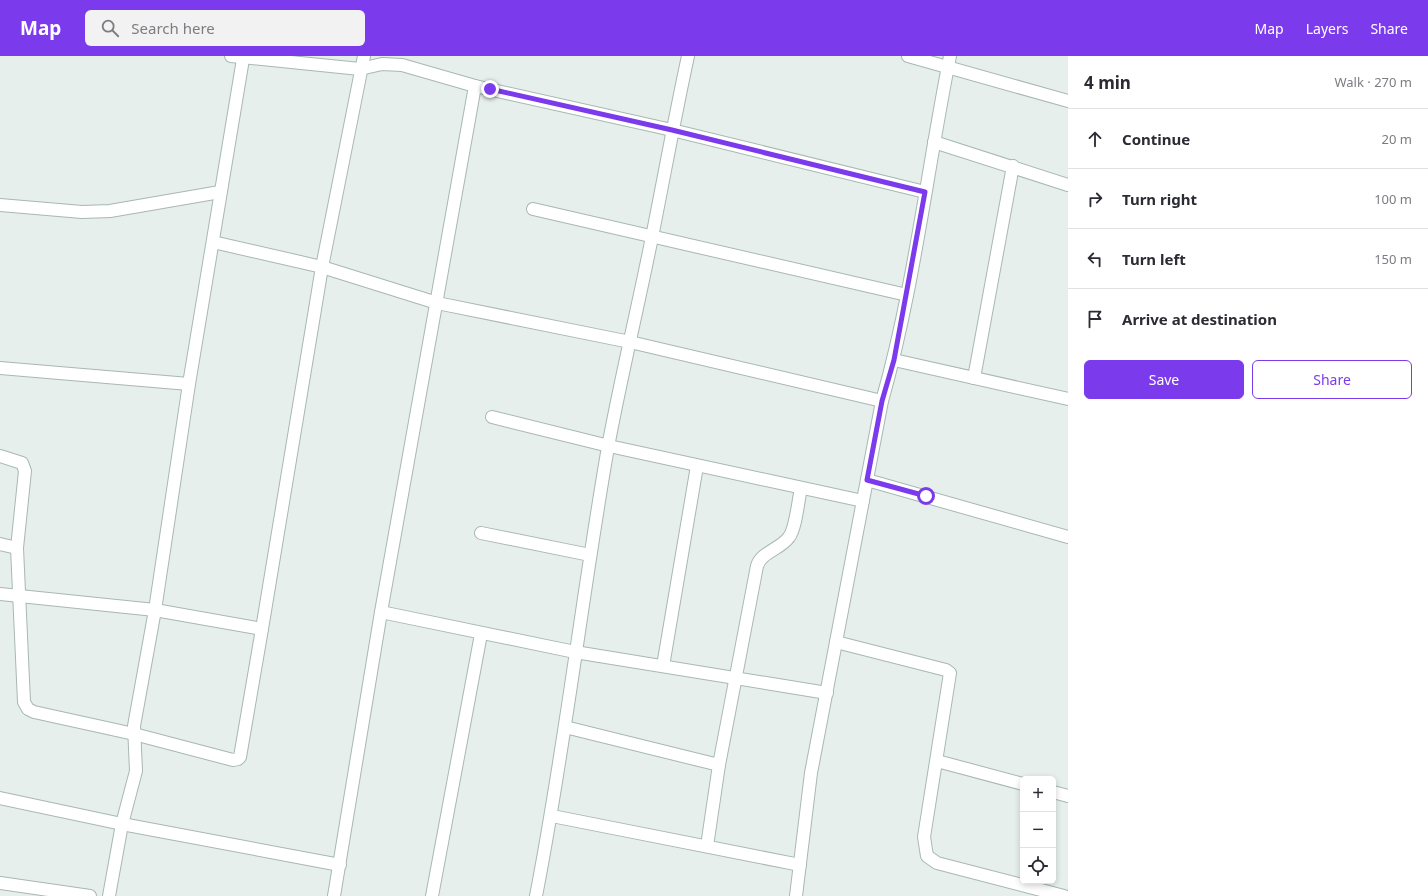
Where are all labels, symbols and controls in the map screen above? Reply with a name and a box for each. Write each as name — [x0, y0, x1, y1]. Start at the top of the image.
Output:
search box — [85, 10, 365, 46]
text: Map — [20, 15, 61, 41]
icon: search — [99, 17, 121, 39]
text: Search here — [131, 18, 215, 38]
text: Map — [1255, 19, 1284, 38]
text: Layers — [1306, 19, 1348, 38]
text: Share — [1370, 19, 1408, 38]
text: 4 min — [1084, 71, 1131, 94]
text: Walk · 270 m — [1334, 73, 1412, 91]
route end — [481, 80, 499, 98]
icon: ahead — [1084, 128, 1106, 150]
text: Continue — [1122, 129, 1190, 149]
text: 20 m — [1382, 130, 1412, 148]
icon: right — [1084, 188, 1106, 210]
text: Turn right — [1122, 189, 1197, 209]
text: 100 m — [1374, 190, 1412, 208]
icon: left — [1084, 248, 1106, 270]
text: Turn left — [1122, 249, 1186, 269]
text: 150 m — [1374, 250, 1412, 268]
icon: arrive — [1084, 308, 1106, 330]
text: Arrive at destination — [1122, 309, 1277, 329]
button: Save — [1084, 360, 1244, 399]
button: Share — [1252, 360, 1412, 399]
route start — [917, 487, 935, 505]
map controls — [1020, 776, 1056, 884]
button: + — [1020, 776, 1056, 812]
button: − — [1020, 812, 1056, 848]
button: locate — [1020, 848, 1056, 884]

